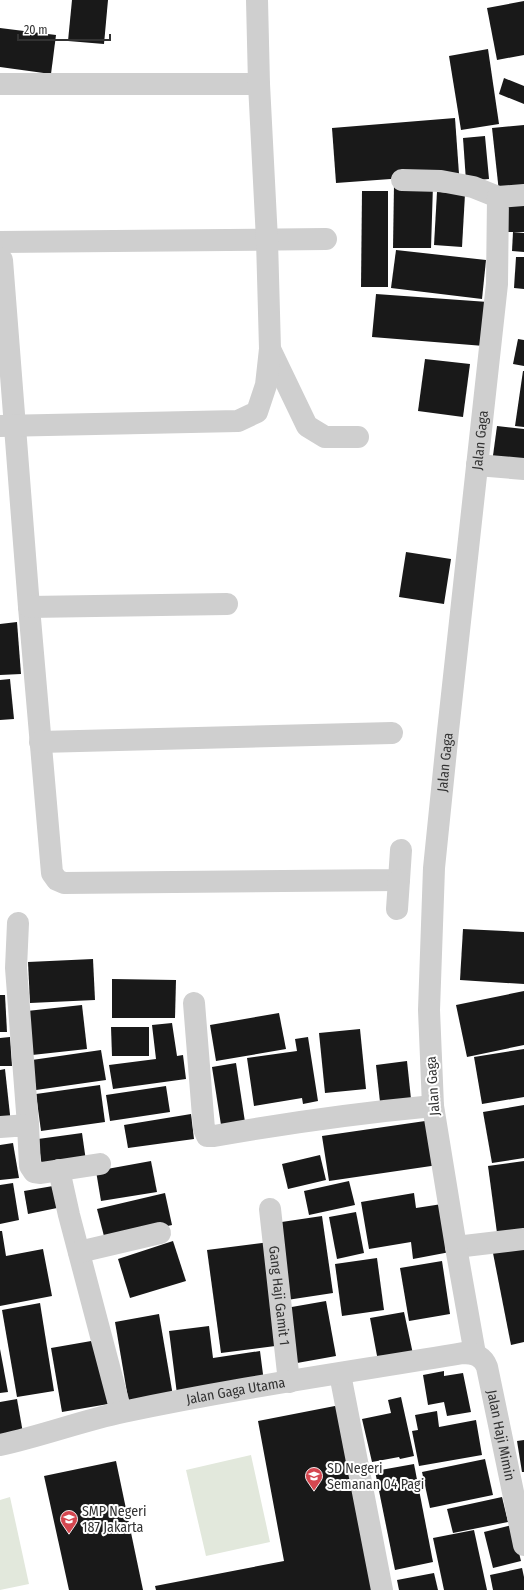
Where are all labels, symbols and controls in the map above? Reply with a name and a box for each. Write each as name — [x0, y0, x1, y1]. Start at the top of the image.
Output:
scale bar — [18, 16, 110, 42]
text: 20 m — [24, 23, 48, 37]
street label: Jalan Gaga — [468, 409, 492, 471]
street label: Jalan Gaga — [433, 732, 456, 793]
street label: Jalan Gaga — [422, 1056, 444, 1116]
street label: Gang Haji Gamit 1 — [266, 1245, 293, 1346]
street label: Jalan Gaga Utama — [185, 1374, 287, 1408]
street label: Jalan Haji Mimin — [483, 1388, 519, 1482]
place label: SD Negeri Semanan 04 Pagi — [327, 1460, 424, 1493]
school or university icon: SD Negeri Semanan 04 Pagi — [304, 1466, 324, 1491]
place label: SMP Negeri 187 Jakarta — [82, 1503, 146, 1536]
school or university icon: SMP Negeri 187 Jakarta — [59, 1509, 79, 1534]

